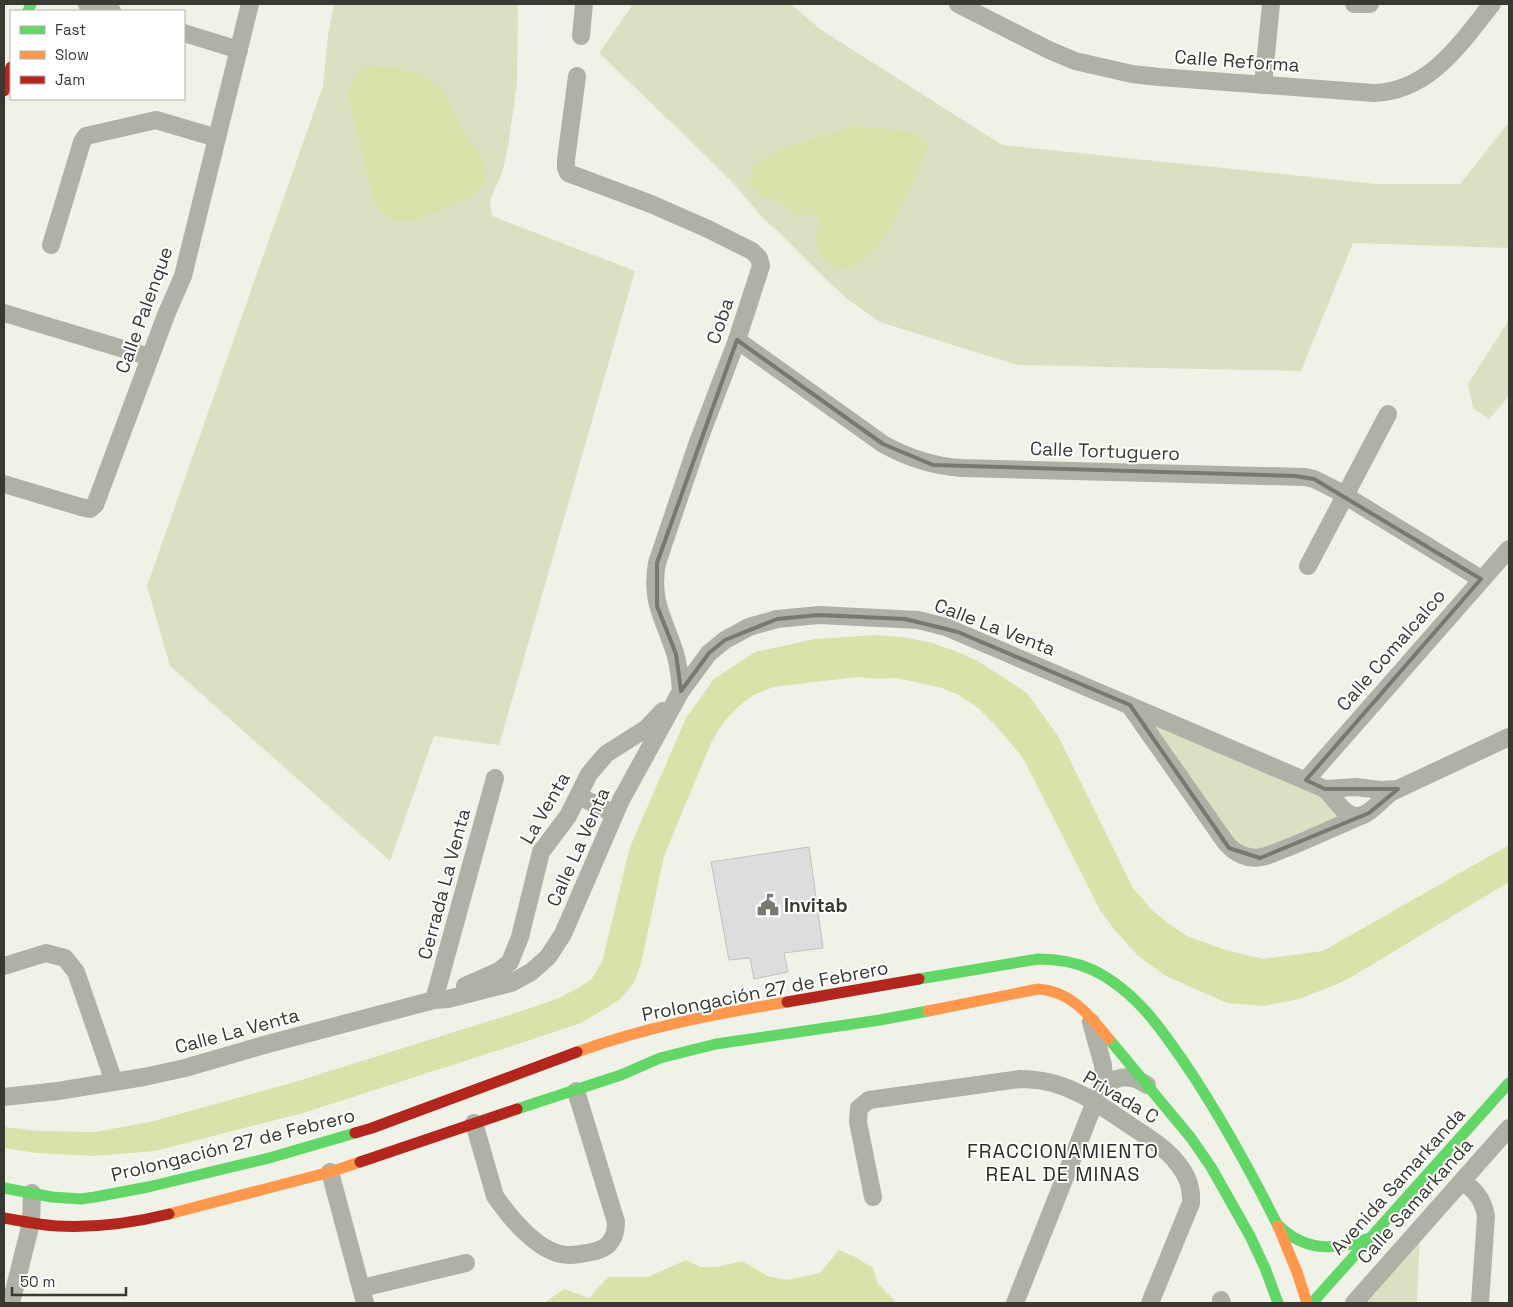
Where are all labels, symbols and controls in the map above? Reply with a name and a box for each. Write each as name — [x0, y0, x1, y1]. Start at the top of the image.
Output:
legend — [10, 10, 185, 100]
text: Fast — [55, 20, 86, 39]
street label: Calle Reforma — [1174, 44, 1301, 78]
text: Slow — [55, 45, 89, 64]
text: Jam — [55, 70, 85, 89]
street label: Calle Palenque — [109, 243, 179, 377]
street label: Coba — [701, 295, 740, 347]
street label: Calle Tortuguero — [1029, 436, 1181, 466]
street label: Calle Comalcalco — [1331, 584, 1451, 716]
street label: Calle La Venta — [931, 592, 1059, 662]
street label: La Venta — [514, 767, 576, 849]
street label: Calle La Venta — [541, 783, 615, 910]
street label: Cerrada La Venta — [412, 806, 476, 962]
public building icon: Invitab — [755, 892, 781, 918]
place label: Invitab — [784, 893, 848, 918]
street label: Prolongación 27 de Febrero — [640, 955, 890, 1027]
street label: Calle La Venta — [172, 1002, 302, 1060]
street label: Privada C — [1079, 1065, 1163, 1129]
street label: Avenida Samarkanda — [1325, 1102, 1471, 1260]
street label: Prolongación 27 de Febrero — [108, 1103, 358, 1187]
street label: Calle Samarkanda — [1352, 1133, 1478, 1269]
district label: FRACCIONAMIENTO REAL DE MINAS — [967, 1138, 1159, 1187]
scale bar — [12, 1264, 126, 1296]
text: 50 m — [20, 1272, 55, 1291]

